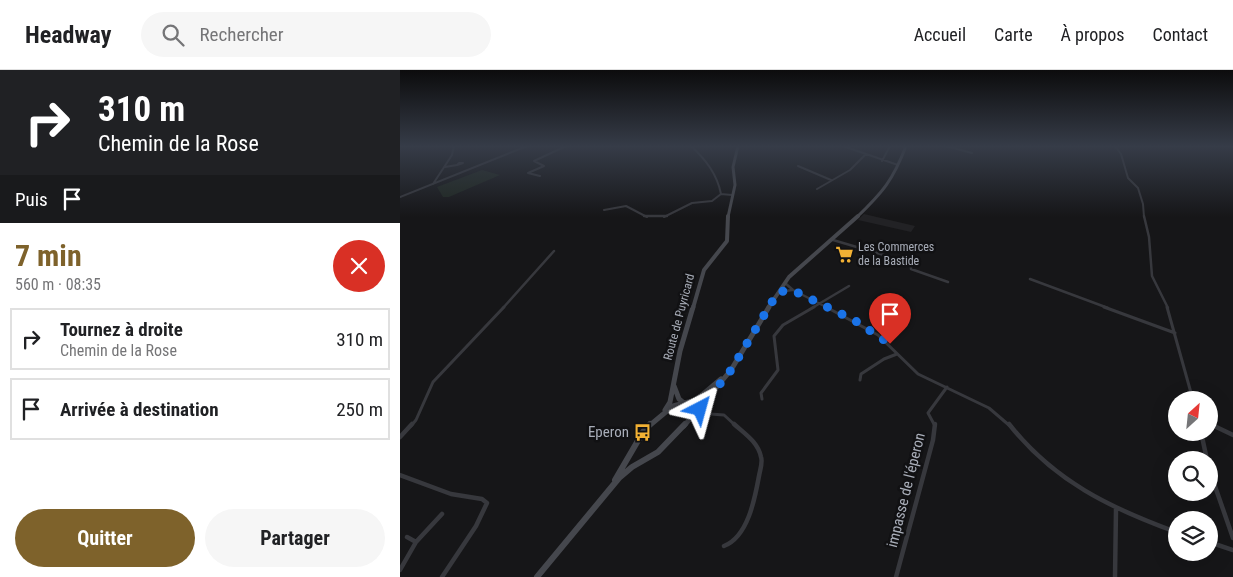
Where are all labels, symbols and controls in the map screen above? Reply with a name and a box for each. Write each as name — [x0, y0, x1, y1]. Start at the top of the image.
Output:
search box — [141, 12, 491, 57]
text: Headway — [25, 21, 111, 49]
icon: search — [159, 21, 187, 49]
text: Rechercher — [199, 23, 284, 46]
text: Accueil — [914, 24, 966, 45]
text: Carte — [994, 24, 1033, 45]
text: À propos — [1061, 24, 1124, 45]
text: Contact — [1152, 24, 1208, 45]
text: 310 m — [98, 89, 185, 130]
icon: right — [15, 90, 80, 155]
text: Chemin de la Rose — [98, 131, 259, 156]
icon: arrive — [58, 185, 86, 213]
text: Puis — [15, 188, 48, 211]
text: 7 min — [15, 238, 82, 273]
button: close — [333, 240, 385, 292]
place label: Les Commerces de la Bastide — [858, 240, 934, 268]
supermarket icon: Les Commerces de la Bastide — [834, 244, 854, 264]
street label: Route de Puyricard — [661, 272, 697, 362]
text: 560 m · 08:35 — [15, 275, 101, 294]
pin — [869, 293, 911, 344]
icon: arrive — [876, 300, 904, 328]
text: Tournez à droite — [60, 318, 183, 341]
icon: right — [17, 325, 45, 353]
text: 310 m — [336, 328, 383, 351]
text: Chemin de la Rose — [60, 341, 177, 360]
position arrow — [673, 382, 725, 434]
north arrow — [1168, 391, 1218, 441]
map controls — [1168, 391, 1218, 561]
icon: arrive — [17, 395, 45, 423]
text: Arrivée à destination — [60, 398, 219, 421]
text: 250 m — [336, 398, 383, 421]
bus stop icon: Eperon — [633, 422, 653, 442]
place label: Eperon — [588, 423, 629, 441]
street label: impasse de l'éperon — [883, 431, 929, 549]
button: search — [1168, 451, 1218, 501]
button: Quitter — [15, 509, 195, 567]
button: Partager — [205, 509, 385, 567]
button: layers — [1168, 511, 1218, 561]

